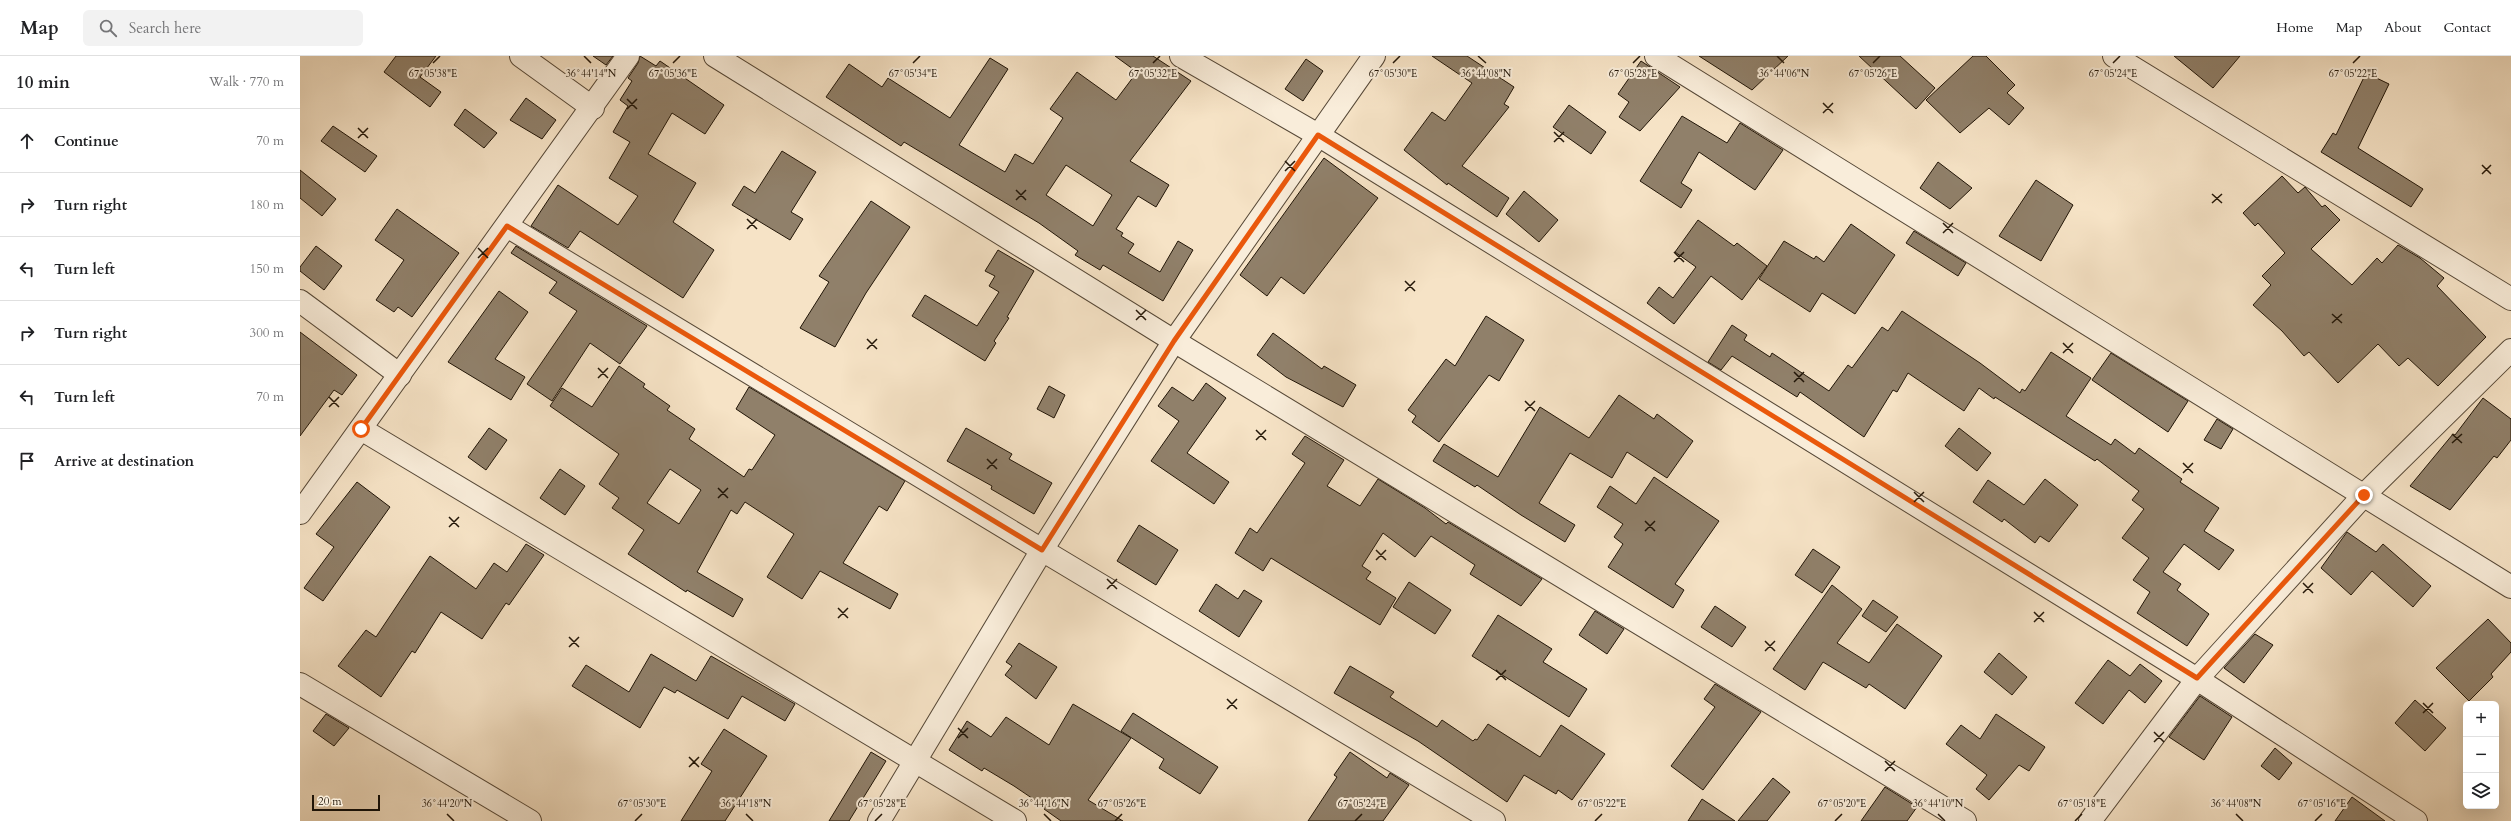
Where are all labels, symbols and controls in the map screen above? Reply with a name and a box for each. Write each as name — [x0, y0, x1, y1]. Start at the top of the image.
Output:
search box — [83, 10, 363, 46]
text: Map — [20, 15, 59, 41]
icon: search — [97, 17, 119, 39]
text: Search here — [129, 18, 201, 38]
text: Home — [2276, 18, 2314, 37]
text: Map — [2336, 18, 2362, 37]
text: About — [2384, 18, 2421, 37]
text: Contact — [2443, 18, 2491, 37]
text: 67°05'38"E — [409, 67, 457, 81]
text: 36°44'14"N — [566, 67, 617, 81]
text: 67°05'36"E — [649, 67, 697, 81]
text: 67°05'34"E — [889, 67, 937, 81]
text: 67°05'32"E — [1129, 67, 1177, 81]
text: 67°05'30"E — [1369, 67, 1417, 81]
text: 36°44'08"N — [1461, 67, 1512, 81]
text: 67°05'28"E — [1609, 67, 1657, 81]
text: 36°44'06"N — [1759, 67, 1810, 81]
text: 67°05'26"E — [1849, 67, 1897, 81]
text: 67°05'24"E — [2089, 67, 2137, 81]
text: 67°05'22"E — [2329, 67, 2377, 81]
text: 10 min — [16, 71, 70, 94]
text: Walk · 770 m — [209, 73, 284, 91]
icon: ahead — [16, 130, 38, 152]
text: Continue — [54, 131, 119, 151]
text: 70 m — [256, 132, 284, 150]
icon: right — [16, 194, 38, 216]
text: Turn right — [54, 195, 127, 215]
text: 180 m — [250, 196, 284, 214]
icon: left — [16, 258, 38, 280]
text: Turn left — [54, 259, 115, 279]
text: 150 m — [250, 260, 284, 278]
icon: right — [16, 322, 38, 344]
text: Turn right — [54, 323, 127, 343]
text: 300 m — [250, 324, 284, 342]
icon: left — [16, 386, 38, 408]
text: Turn left — [54, 387, 115, 407]
text: 70 m — [256, 388, 284, 406]
route start — [352, 420, 370, 438]
icon: arrive — [16, 450, 38, 472]
text: Arrive at destination — [54, 451, 194, 471]
route end — [2355, 486, 2373, 504]
map controls — [2463, 701, 2499, 809]
button: + — [2463, 701, 2499, 737]
button: − — [2463, 737, 2499, 773]
button: layers — [2463, 773, 2499, 809]
scale bar — [312, 793, 380, 812]
text: 20 m — [318, 794, 342, 809]
text: 36°44'20"N — [422, 797, 473, 811]
text: 67°05'30"E — [618, 797, 666, 811]
text: 36°44'18"N — [721, 797, 772, 811]
text: 67°05'28"E — [858, 797, 906, 811]
text: 36°44'16"N — [1019, 797, 1070, 811]
text: 67°05'26"E — [1098, 797, 1146, 811]
text: 67°05'24"E — [1338, 797, 1386, 811]
text: 67°05'22"E — [1578, 797, 1626, 811]
text: 67°05'20"E — [1818, 797, 1866, 811]
text: 36°44'10"N — [1913, 797, 1964, 811]
text: 67°05'18"E — [2058, 797, 2106, 811]
text: 36°44'08"N — [2211, 797, 2262, 811]
text: 67°05'16"E — [2298, 797, 2346, 811]

